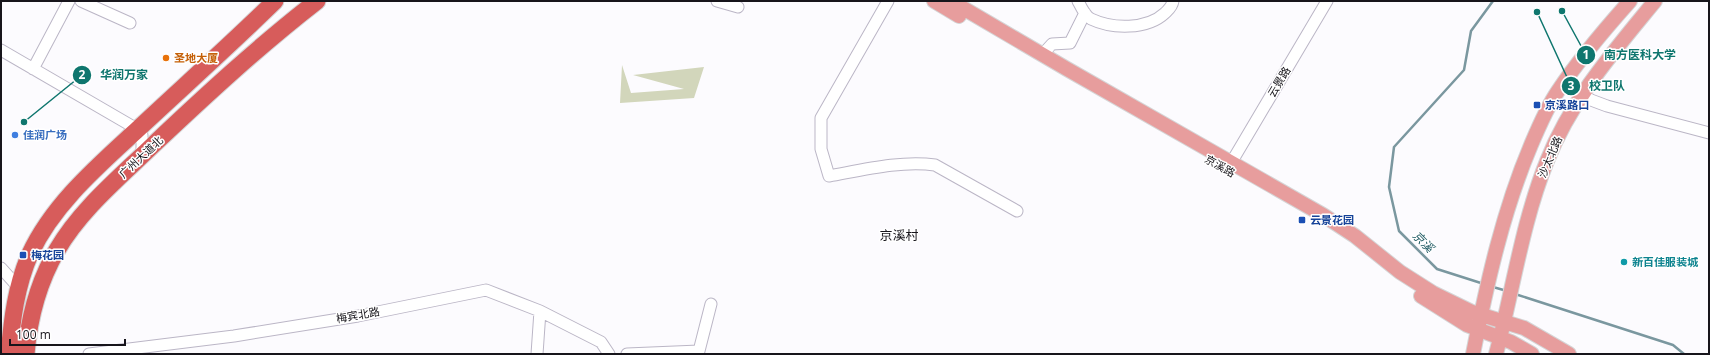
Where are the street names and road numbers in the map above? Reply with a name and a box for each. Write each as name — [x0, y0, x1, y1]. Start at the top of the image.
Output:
street label: 云景路 — [1264, 64, 1293, 100]
street label: 广州大道北 — [115, 132, 166, 181]
street label: 沙太北路 — [1534, 134, 1565, 180]
street label: 京溪路 — [1202, 151, 1238, 180]
street label: 梅宾北路 — [335, 303, 381, 326]

